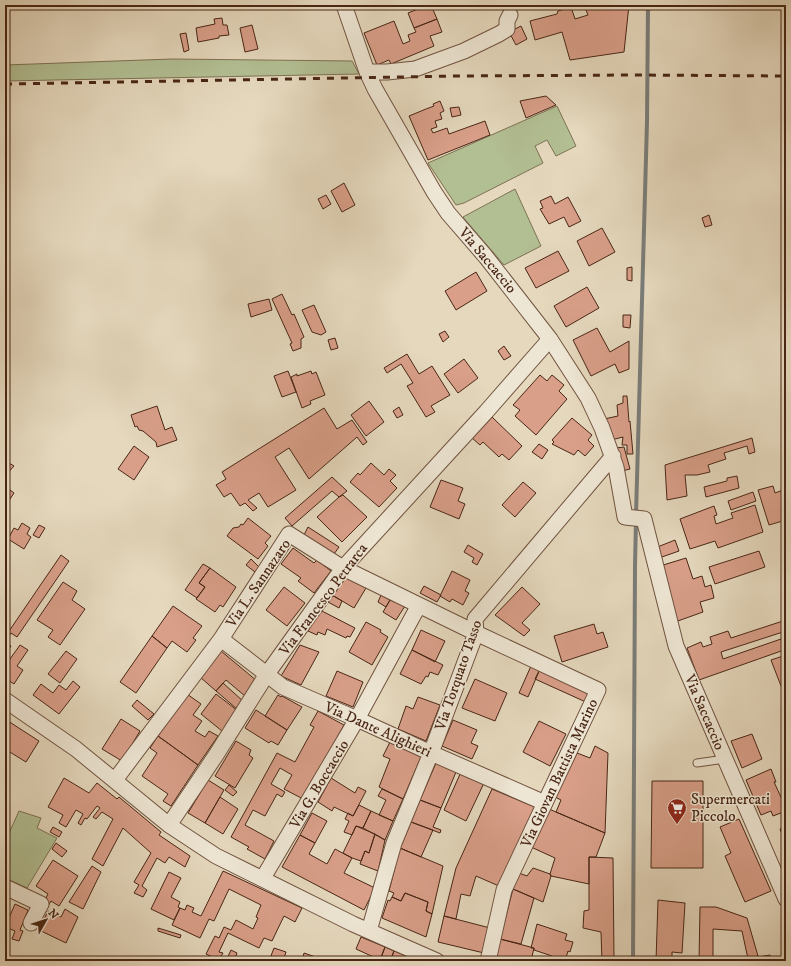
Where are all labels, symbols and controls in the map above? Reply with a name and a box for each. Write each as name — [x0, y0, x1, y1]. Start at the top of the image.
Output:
street label: Via Saccaccio — [454, 223, 521, 297]
street label: Via L. Sannazaro — [221, 535, 295, 632]
street label: Via Francesco Petrarca — [274, 539, 372, 660]
street label: Via Torquato Tasso — [430, 617, 486, 734]
street label: Via Saccaccio — [680, 671, 729, 753]
street label: Via Giovan Battista Marino — [516, 696, 602, 851]
street label: Via Dante Alighieri — [320, 697, 434, 762]
street label: Via G. Boccaccio — [285, 736, 353, 833]
place label: Supermercati Piccolo — [691, 790, 770, 826]
supermarket icon: Supermercati Piccolo — [666, 797, 688, 825]
north arrow — [26, 900, 66, 940]
text: N — [45, 906, 61, 922]

